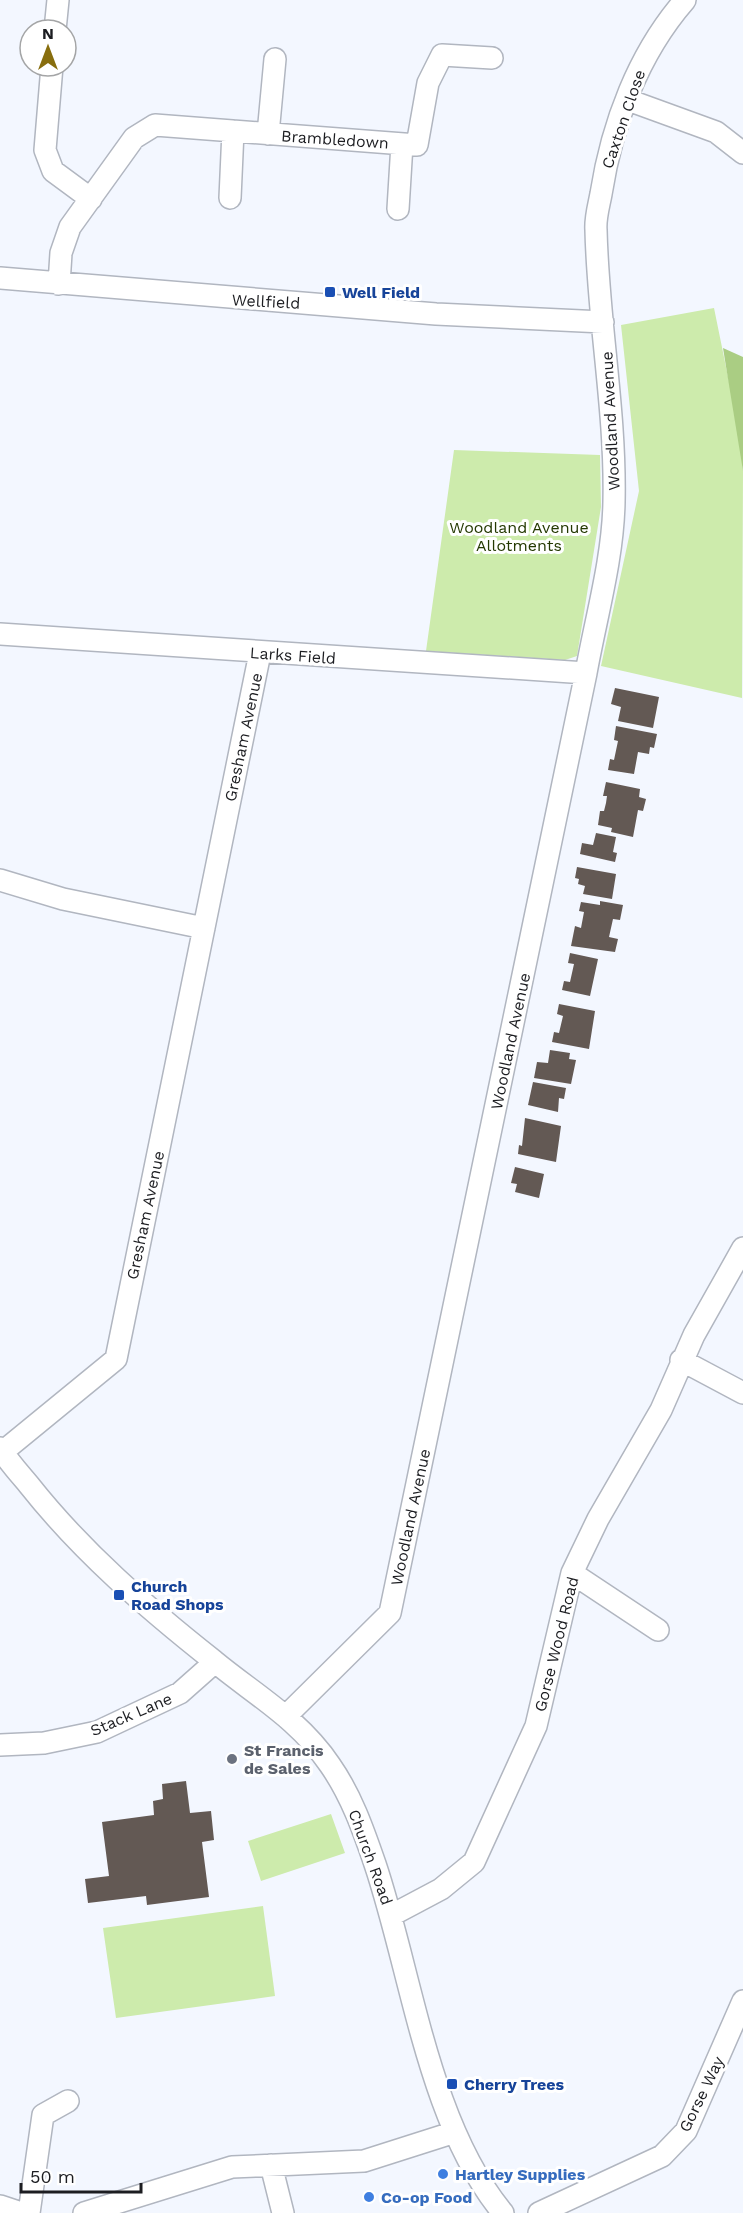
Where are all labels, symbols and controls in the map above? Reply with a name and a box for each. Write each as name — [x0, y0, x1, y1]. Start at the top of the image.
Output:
north arrow — [18, 18, 78, 78]
text: N — [42, 24, 54, 43]
street label: Caxton Close — [598, 67, 649, 171]
street label: Brambledown — [280, 126, 389, 153]
place label: Well Field — [342, 283, 420, 302]
marker: Well Field — [323, 285, 337, 299]
street label: Wellfield — [231, 290, 301, 313]
street label: Woodland Avenue — [597, 351, 624, 491]
park label: Woodland Avenue Allotments — [449, 518, 589, 555]
street label: Larks Field — [249, 643, 337, 668]
street label: Gresham Avenue — [221, 671, 266, 803]
street label: Woodland Avenue — [487, 971, 534, 1111]
street label: Gresham Avenue — [123, 1149, 168, 1281]
street label: Woodland Avenue — [387, 1447, 434, 1587]
street label: Gorse Wood Road — [530, 1575, 582, 1714]
place label: Church Road Shops — [131, 1577, 224, 1614]
marker: Church Road Shops — [112, 1588, 126, 1602]
street label: Stack Lane — [87, 1689, 175, 1740]
place label: St Francis de Sales — [244, 1741, 324, 1778]
marker: St Francis de Sales — [225, 1752, 239, 1766]
street label: Church Road — [344, 1807, 397, 1908]
street label: Gorse Way — [675, 2053, 728, 2135]
place label: Cherry Trees — [464, 2075, 565, 2094]
marker: Cherry Trees — [445, 2077, 459, 2091]
scale bar — [21, 2156, 141, 2194]
place label: Hartley Supplies — [455, 2165, 586, 2184]
text: 50 m — [30, 2166, 75, 2187]
marker: Hartley Supplies — [436, 2167, 450, 2181]
place label: Co-op Food — [381, 2188, 472, 2207]
marker: Co-op Food — [362, 2190, 376, 2204]

